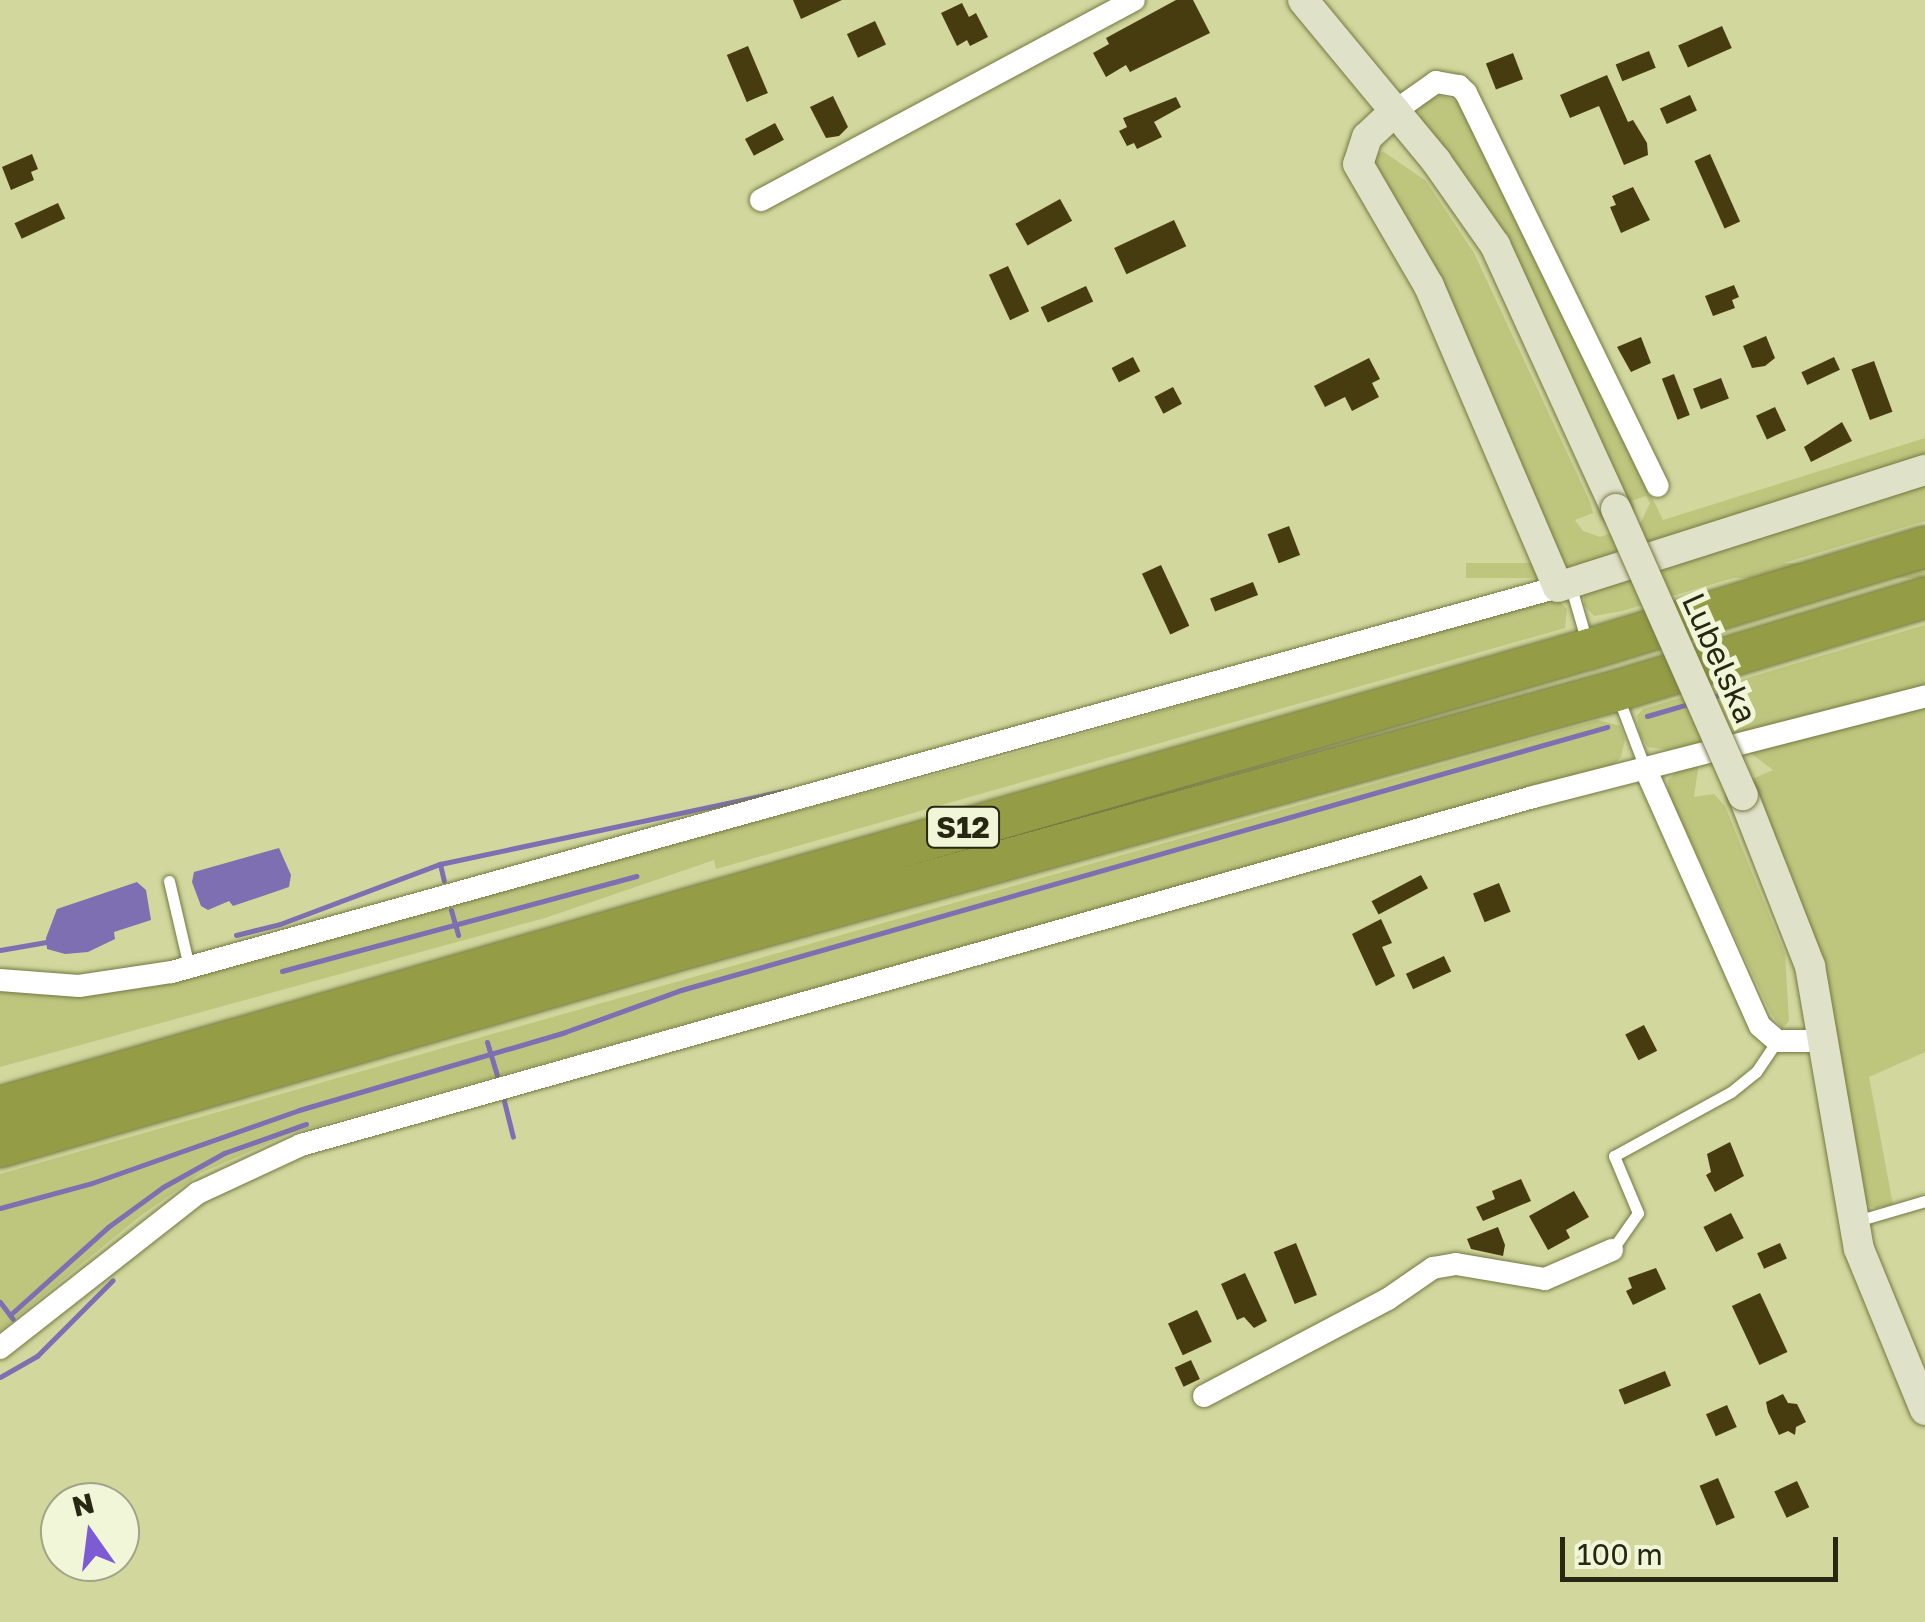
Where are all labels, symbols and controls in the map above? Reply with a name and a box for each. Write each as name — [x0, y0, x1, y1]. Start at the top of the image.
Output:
street label: Lubelska — [1674, 587, 1766, 729]
road number: S12 — [926, 802, 1000, 852]
north arrow — [40, 1482, 140, 1582]
text: N — [69, 1486, 97, 1523]
scale bar — [1565, 1517, 1842, 1579]
text: 100 m — [1577, 1536, 1663, 1572]

